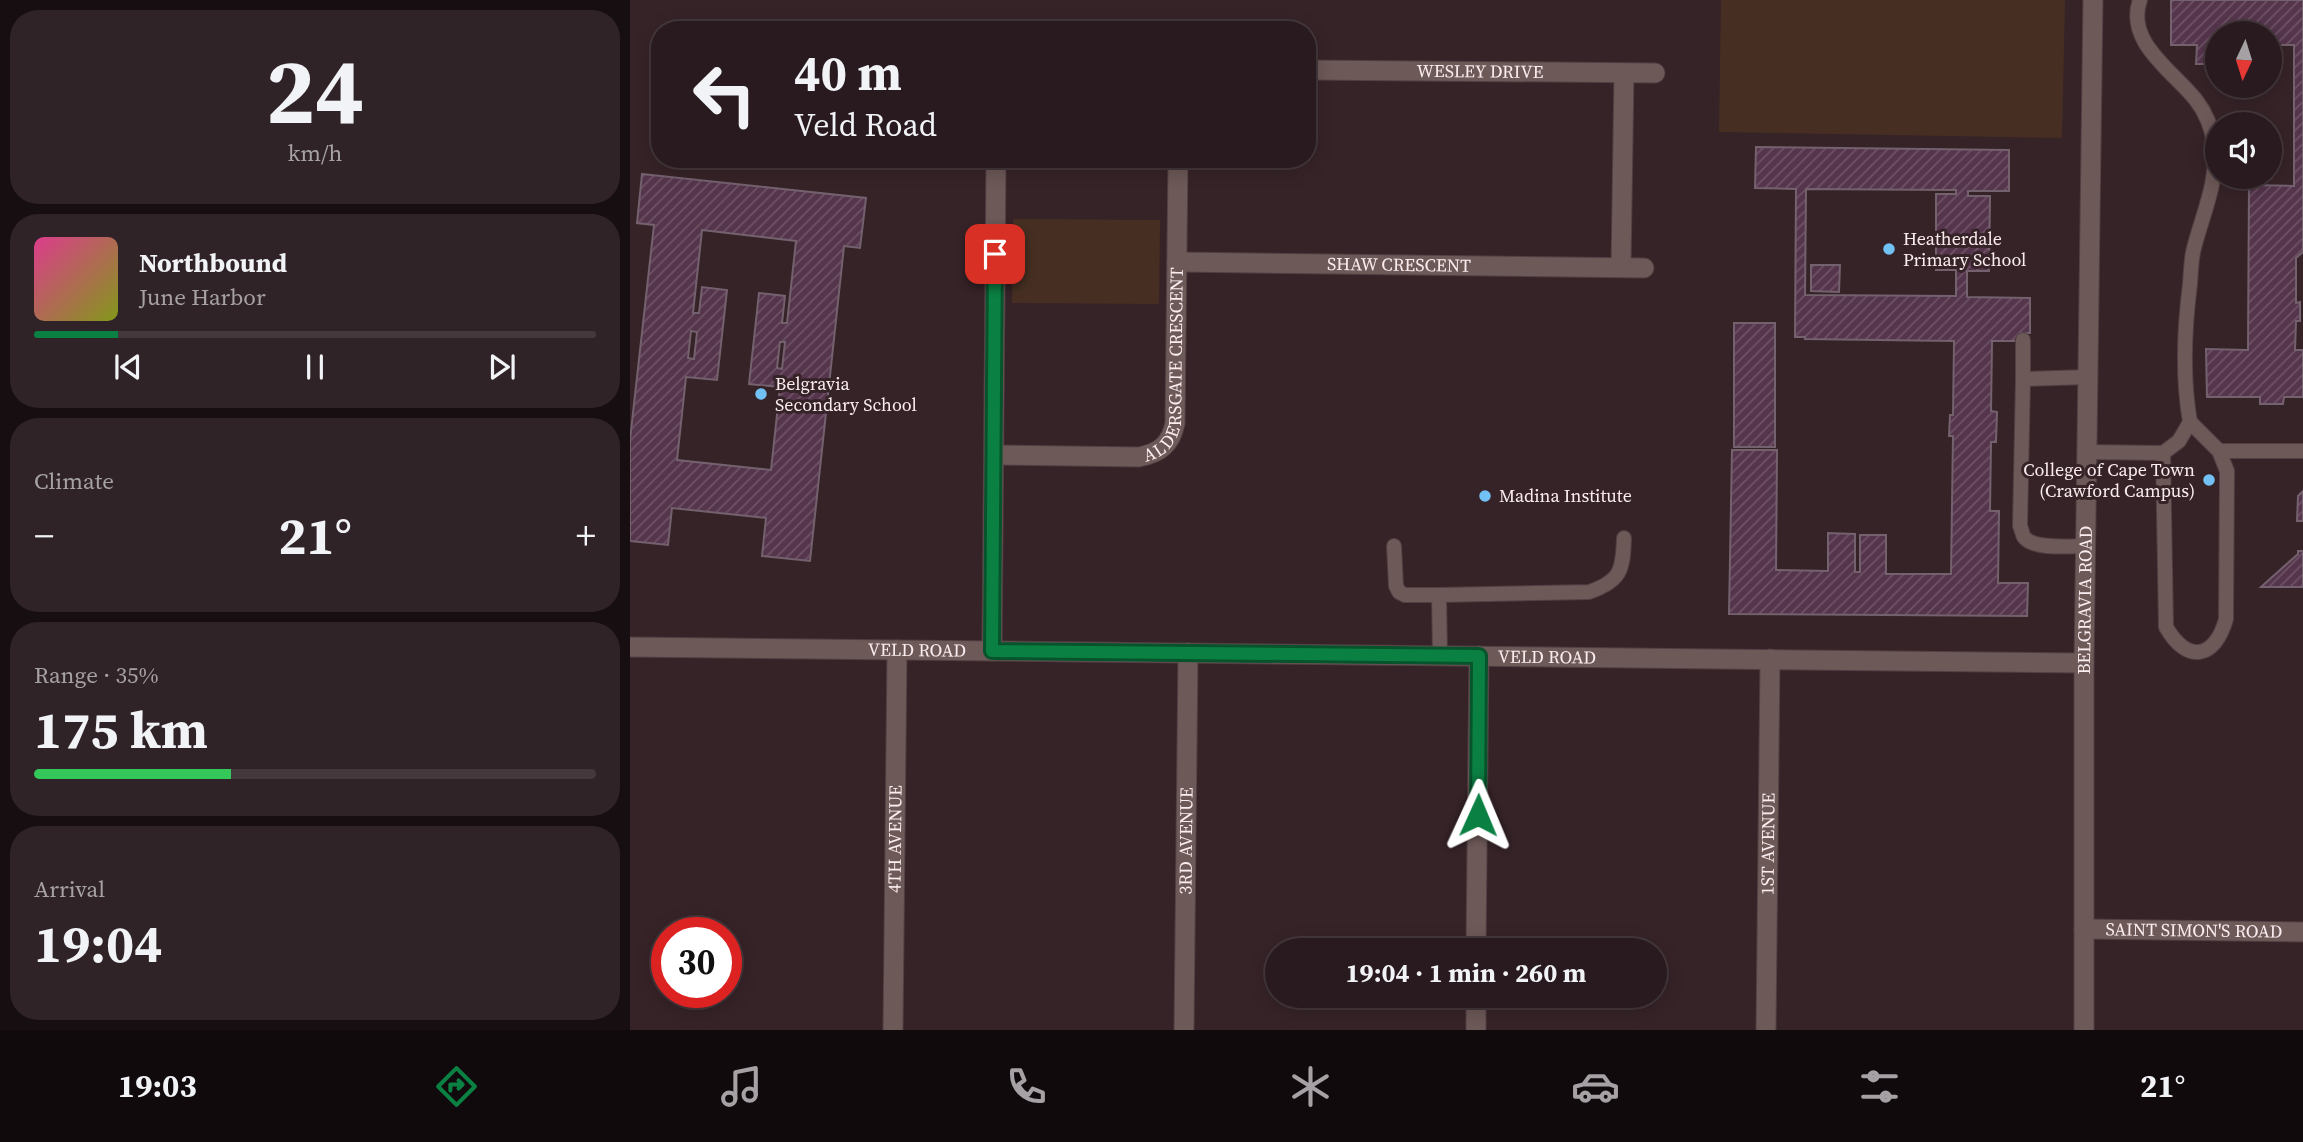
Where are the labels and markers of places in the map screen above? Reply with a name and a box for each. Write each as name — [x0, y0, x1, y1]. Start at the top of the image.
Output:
pin — [965, 224, 1025, 284]
place label: Heatherdale Primary School — [1903, 226, 2026, 272]
marker: Heatherdale Primary School — [1881, 241, 1897, 257]
place label: Belgravia Secondary School — [775, 371, 917, 417]
marker: Belgravia Secondary School — [753, 386, 769, 402]
place label: College of Cape Town (Crawford Campus) — [2023, 457, 2195, 503]
marker: College of Cape Town (Crawford Campus) — [2201, 472, 2217, 488]
place label: Madina Institute — [1499, 483, 1632, 508]
marker: Madina Institute — [1477, 488, 1493, 504]

